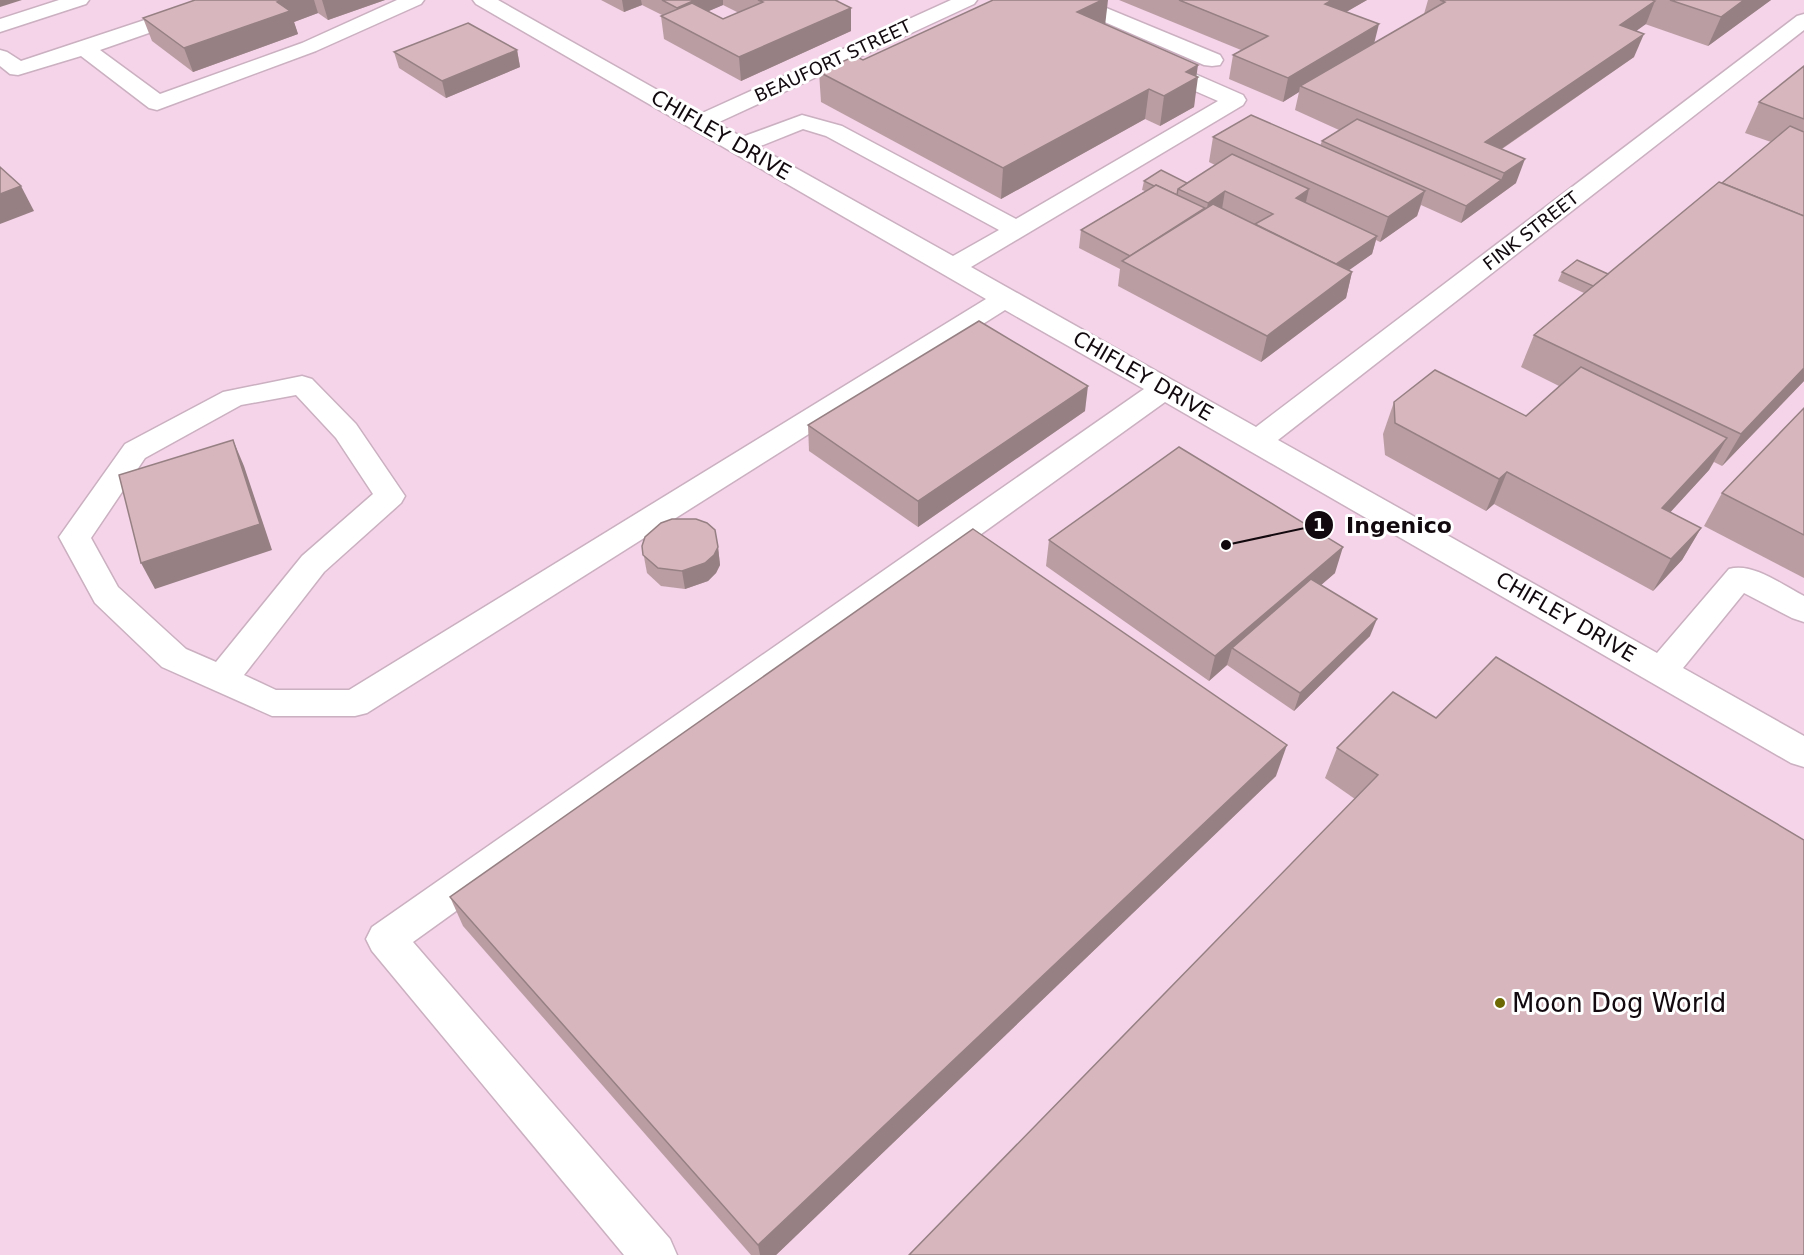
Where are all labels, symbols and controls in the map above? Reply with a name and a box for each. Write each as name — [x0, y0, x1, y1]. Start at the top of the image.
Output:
street label: BEAUFORT STREET — [751, 15, 915, 106]
street label: CHIFLEY DRIVE — [647, 85, 795, 185]
street label: FINK STREET — [1479, 186, 1583, 274]
street label: CHIFLEY DRIVE — [1069, 326, 1217, 426]
callout: Ingenico — [1304, 505, 1464, 545]
text: Ingenico — [1346, 513, 1452, 538]
text: 1 — [1313, 514, 1325, 535]
street label: CHIFLEY DRIVE — [1492, 567, 1640, 667]
place label: Moon Dog World — [1512, 988, 1726, 1018]
marker: Moon Dog World — [1493, 996, 1507, 1010]

